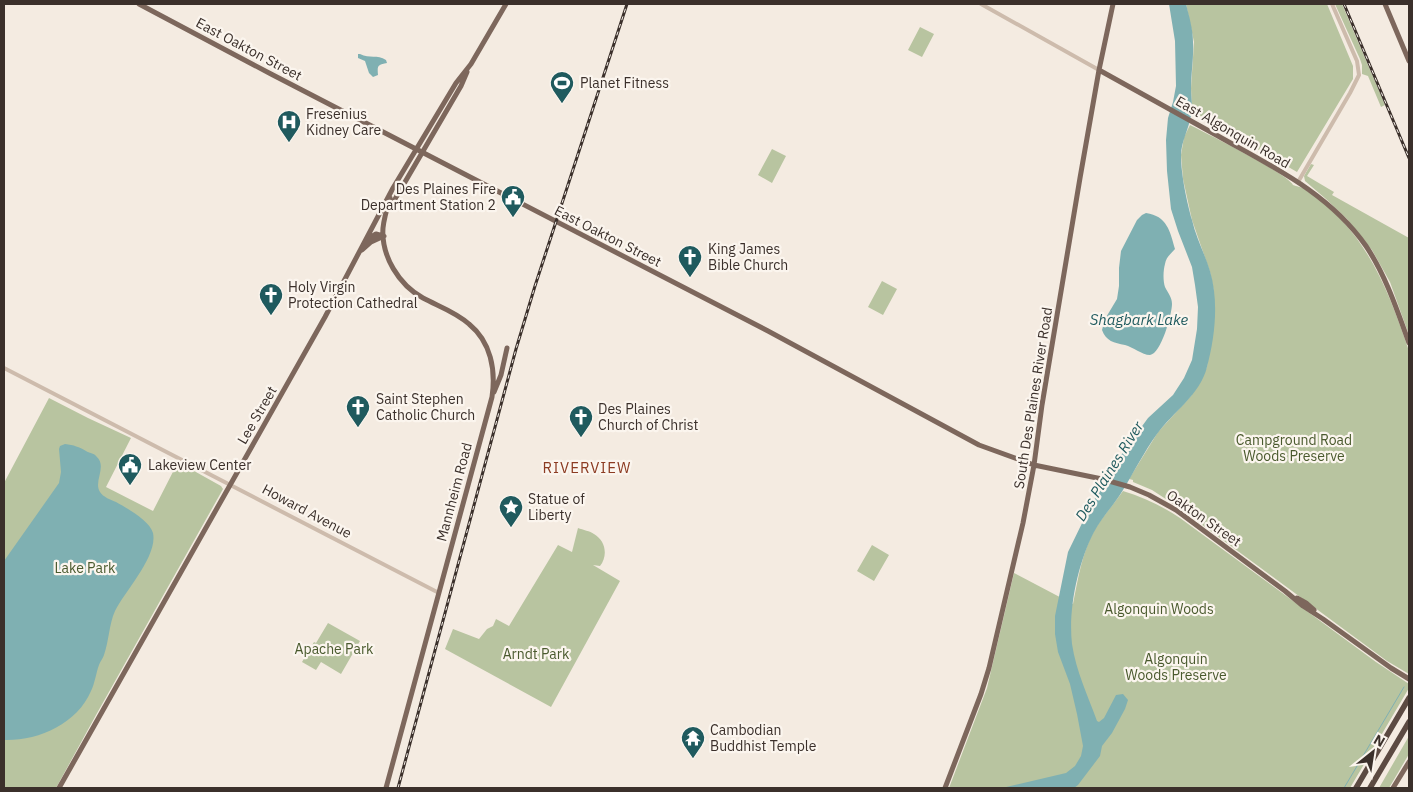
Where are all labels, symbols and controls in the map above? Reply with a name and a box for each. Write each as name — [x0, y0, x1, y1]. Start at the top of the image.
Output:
street label: East Oakton Street — [193, 13, 305, 85]
sports icon: Planet Fitness — [549, 70, 575, 104]
place label: Planet Fitness — [580, 74, 669, 92]
street label: East Algonquin Road — [1172, 92, 1294, 172]
place label: Fresenius Kidney Care — [306, 105, 382, 139]
hospital icon: Fresenius Kidney Care — [276, 109, 302, 143]
place label: Des Plaines Fire Department Station 2 — [361, 180, 496, 214]
public building icon: Des Plaines Fire Department Station 2 — [500, 184, 526, 218]
street label: East Oakton Street — [552, 201, 665, 271]
place label: King James Bible Church — [708, 240, 788, 274]
church icon: King James Bible Church — [677, 244, 703, 278]
place label: Holy Virgin Protection Cathedral — [288, 278, 418, 312]
church icon: Holy Virgin Protection Cathedral — [258, 282, 284, 316]
street label: South Des Plaines River Road — [1010, 306, 1056, 490]
water label: Shagbark Lake — [1090, 310, 1189, 329]
street label: Lee Street — [233, 383, 281, 447]
place label: Saint Stephen Catholic Church — [376, 390, 475, 424]
church icon: Saint Stephen Catholic Church — [345, 394, 371, 428]
place label: Des Plaines Church of Christ — [598, 400, 699, 434]
church icon: Des Plaines Church of Christ — [568, 404, 594, 438]
water label: Des Plaines River — [1071, 417, 1148, 524]
park label: Campground Road Woods Preserve — [1236, 431, 1352, 465]
street label: Mannheim Road — [432, 441, 476, 543]
public building icon: Lakeview Center — [117, 452, 143, 486]
place label: Lakeview Center — [148, 456, 251, 474]
district label: RIVERVIEW — [543, 458, 631, 477]
street label: Howard Avenue — [259, 480, 355, 542]
street label: Oakton Street — [1163, 486, 1245, 550]
place label: Statue of Liberty — [528, 490, 585, 524]
place icon: Statue of Liberty — [498, 494, 524, 528]
park label: Lake Park — [55, 559, 116, 577]
park label: Algonquin Woods — [1104, 600, 1214, 618]
park label: Apache Park — [295, 640, 374, 658]
park label: Arndt Park — [503, 645, 570, 663]
park label: Algonquin Woods Preserve — [1125, 650, 1227, 684]
place label: Cambodian Buddhist Temple — [710, 721, 817, 755]
temple icon: Cambodian Buddhist Temple — [680, 725, 706, 759]
north arrow — [1348, 727, 1398, 777]
text: N — [1371, 730, 1388, 751]

